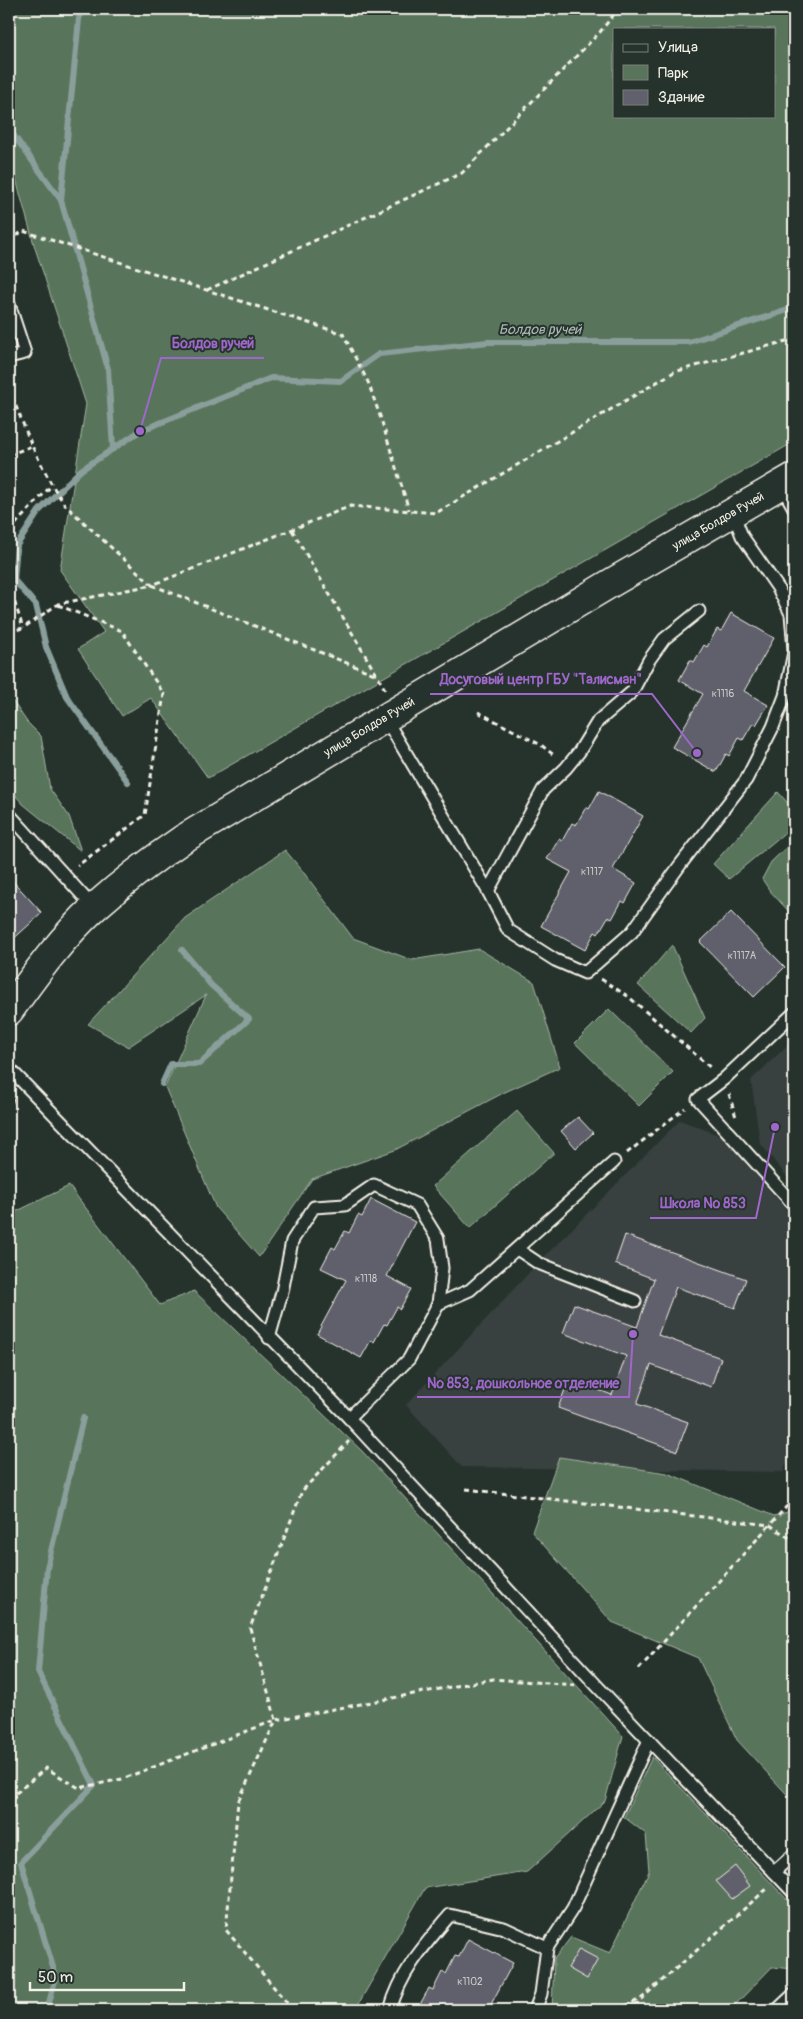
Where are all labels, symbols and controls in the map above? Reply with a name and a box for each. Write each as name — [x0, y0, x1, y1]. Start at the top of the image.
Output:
legend — [613, 28, 776, 118]
text: Улица — [658, 38, 698, 57]
text: Парк — [658, 64, 689, 83]
text: Здание — [658, 88, 705, 107]
water label: Болдов ручей — [499, 321, 582, 338]
callout: Болдов ручей — [161, 329, 264, 358]
text: Болдов ручей — [172, 335, 254, 352]
street label: улица Болдов Ручей — [669, 489, 767, 554]
callout: Досуговый центр ГБУ "Талисман" — [430, 665, 652, 694]
text: Досуговый центр ГБУ "Талисман" — [439, 671, 642, 688]
house number: к1116 — [712, 688, 735, 700]
street label: улица Болдов Ручей — [320, 694, 418, 761]
house number: к1117 — [581, 866, 604, 878]
house number: к1117А — [728, 950, 757, 962]
callout: Школа № 853 — [650, 1189, 756, 1218]
text: Школа № 853 — [659, 1195, 746, 1212]
house number: к1118 — [355, 1273, 377, 1285]
callout: № 853, дошкольное отделение — [417, 1368, 629, 1397]
text: № 853, дошкольное отделение — [427, 1375, 620, 1392]
scale bar — [30, 1959, 184, 1991]
text: 50 m — [38, 1968, 73, 1987]
house number: к1102 — [457, 1976, 483, 1988]

